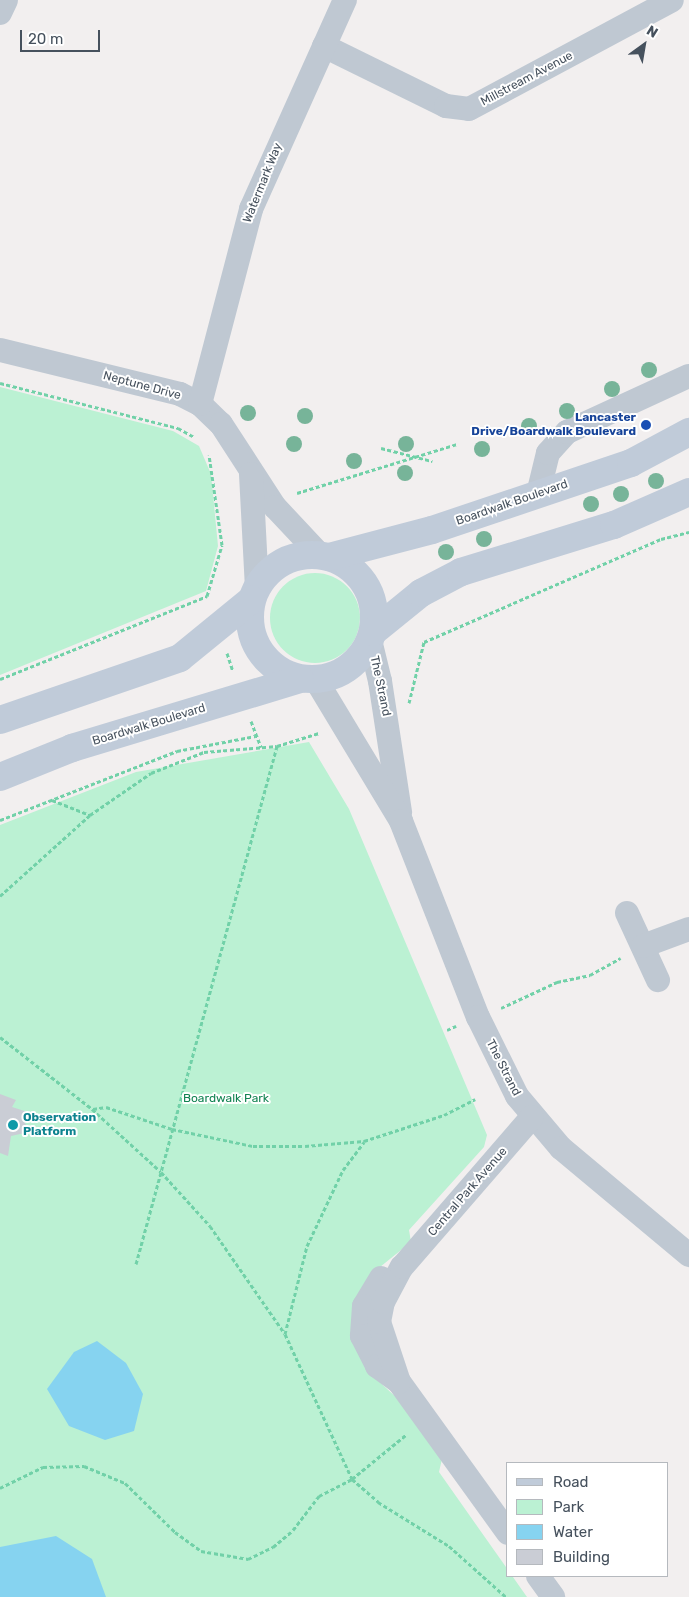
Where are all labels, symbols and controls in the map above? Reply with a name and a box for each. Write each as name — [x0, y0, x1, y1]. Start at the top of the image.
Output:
scale bar — [22, 20, 102, 52]
north arrow — [619, 20, 669, 70]
text: N — [643, 22, 661, 42]
text: 20 m — [28, 30, 63, 48]
street label: Millstream Avenue — [478, 49, 576, 109]
street label: Watermark Way — [240, 141, 286, 225]
street label: Neptune Drive — [102, 369, 182, 403]
place label: Lancaster Drive/Boardwalk Boulevard — [471, 411, 636, 439]
marker: Lancaster Drive/Boardwalk Boulevard — [640, 419, 652, 431]
street label: Boardwalk Boulevard — [454, 477, 570, 529]
street label: The Strand — [367, 655, 393, 717]
street label: Boardwalk Boulevard — [91, 701, 207, 749]
street label: The Strand — [483, 1037, 523, 1099]
park label: Boardwalk Park — [183, 1092, 269, 1106]
place label: Observation Platform — [23, 1111, 96, 1139]
marker: Observation Platform — [7, 1119, 19, 1131]
street label: Central Park Avenue — [425, 1144, 511, 1240]
legend — [507, 1462, 669, 1577]
text: Road — [553, 1473, 589, 1491]
text: Park — [553, 1498, 584, 1516]
text: Water — [553, 1523, 593, 1541]
text: Building — [553, 1548, 610, 1566]

